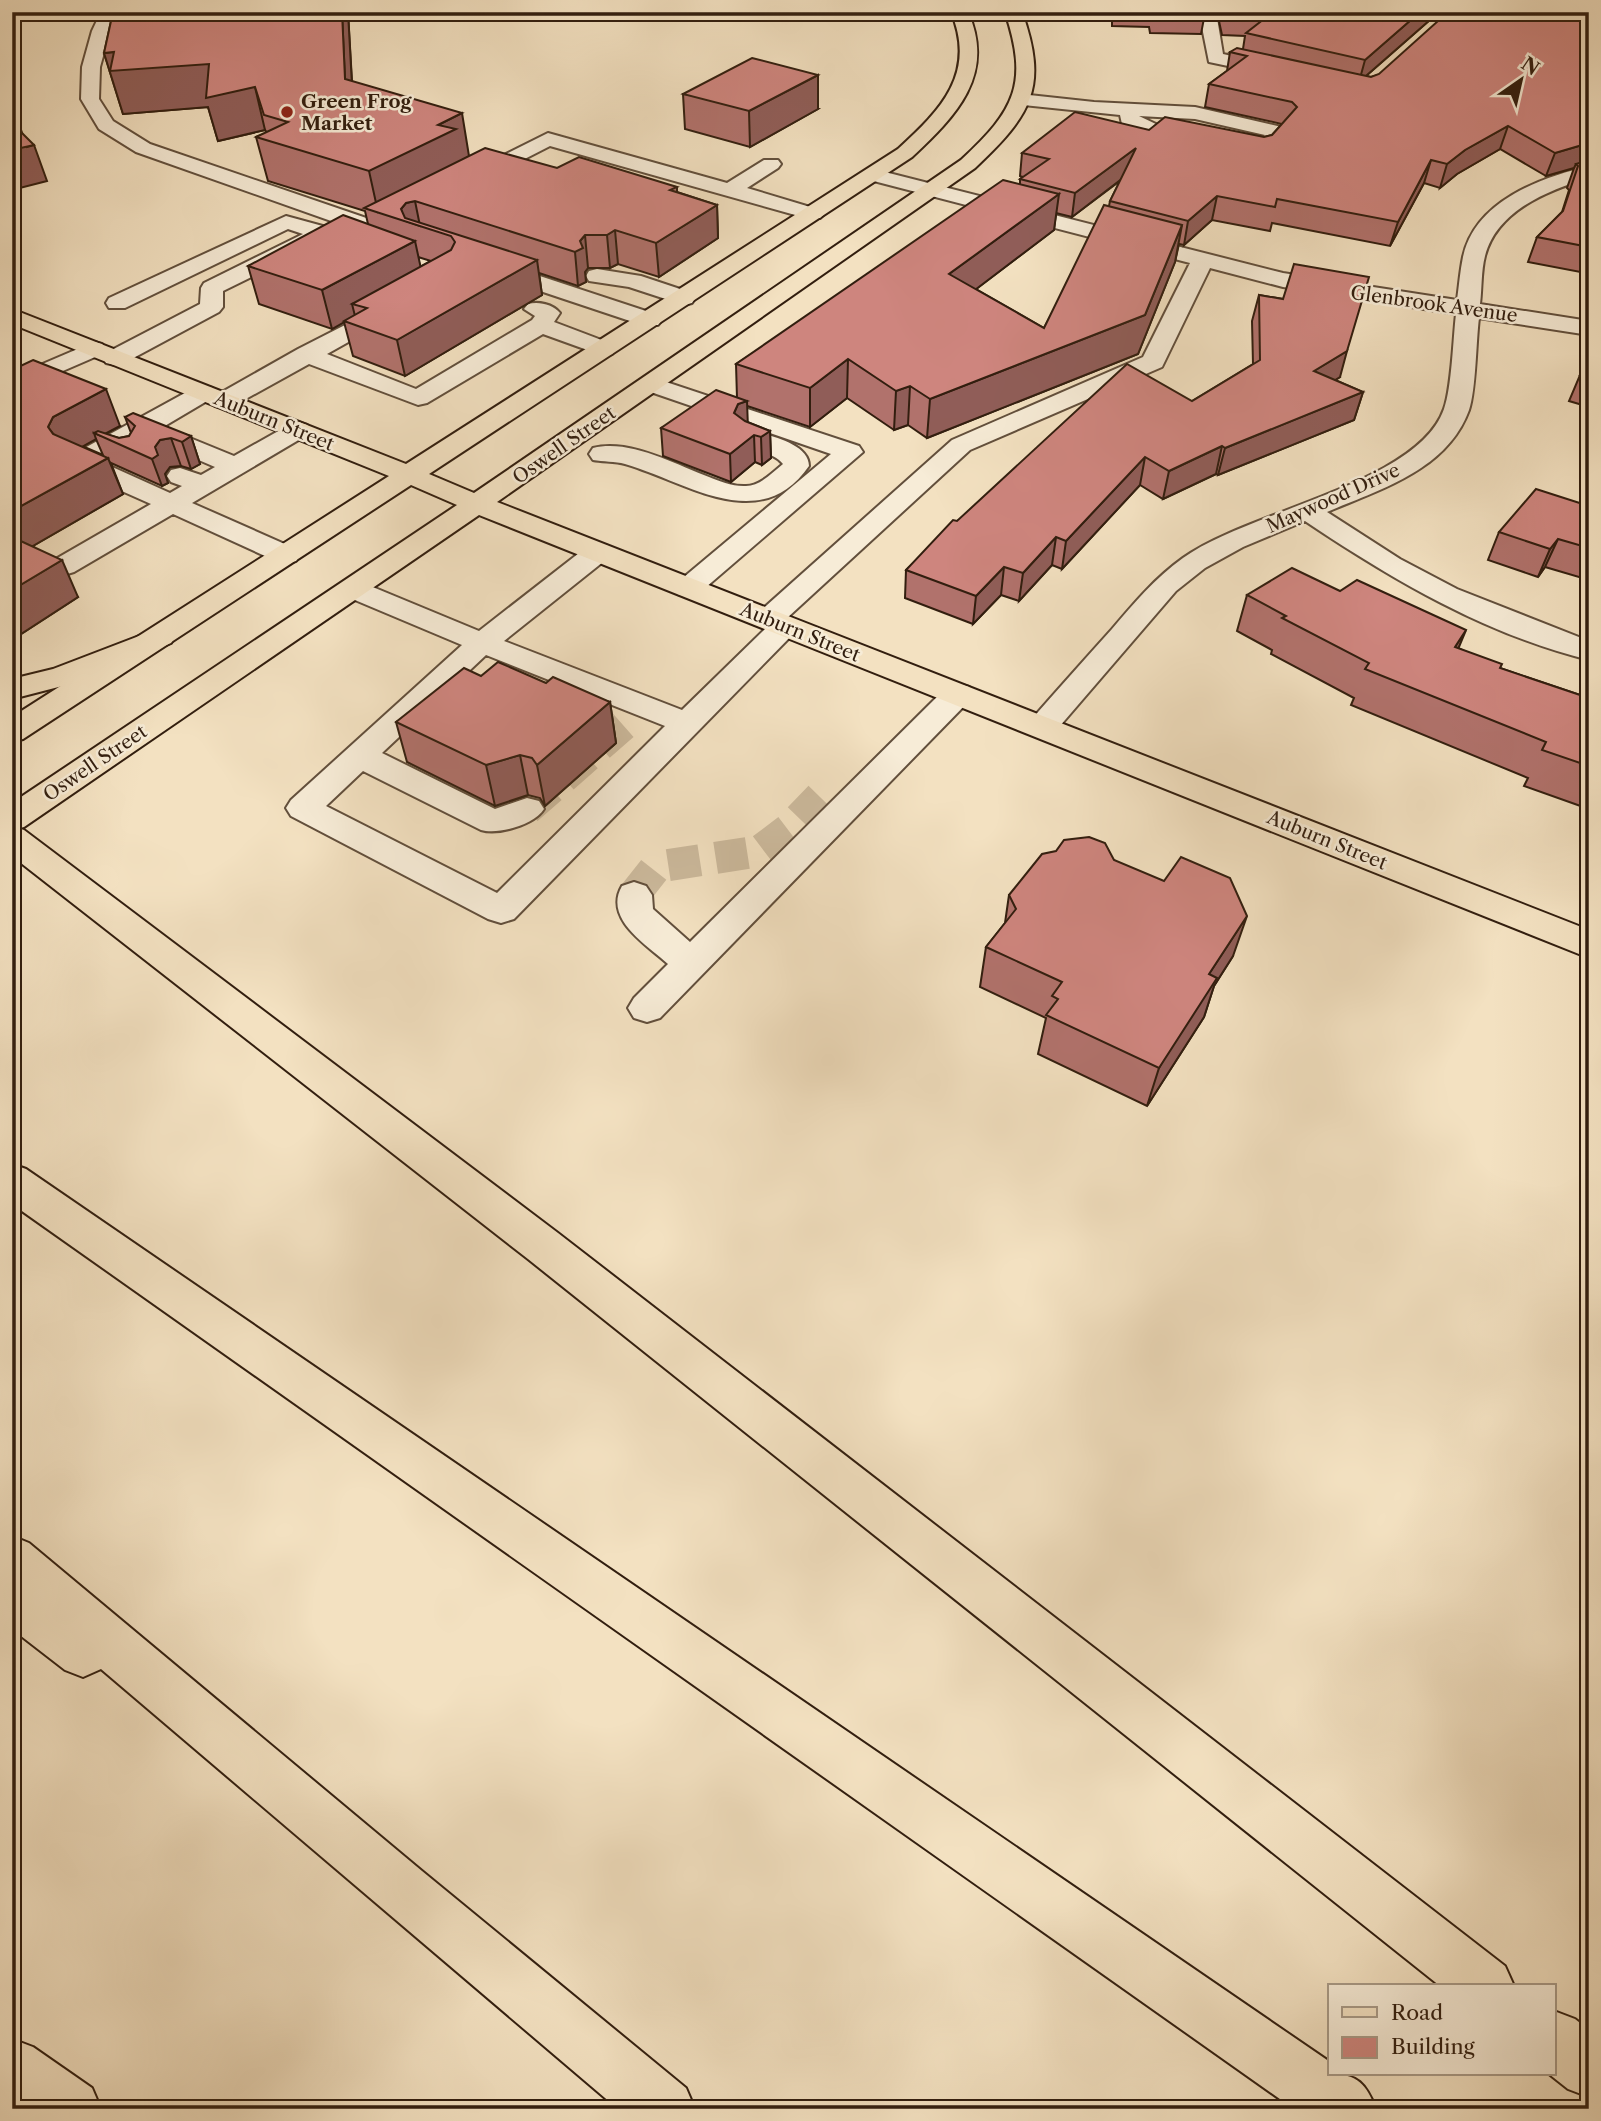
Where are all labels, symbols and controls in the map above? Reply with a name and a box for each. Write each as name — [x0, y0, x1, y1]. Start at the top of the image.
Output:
north arrow — [1486, 46, 1556, 116]
text: N — [1517, 52, 1544, 80]
place label: Green Frog Market — [301, 90, 413, 135]
marker: Green Frog Market — [279, 104, 295, 120]
street label: Glenbrook Avenue — [1349, 281, 1519, 327]
street label: Auburn Street — [210, 386, 338, 456]
street label: Oswell Street — [508, 401, 620, 489]
street label: Maywood Drive — [1263, 458, 1403, 538]
street label: Auburn Street — [736, 597, 864, 667]
street label: Oswell Street — [39, 720, 151, 806]
street label: Auburn Street — [1263, 805, 1391, 875]
legend — [1328, 1984, 1556, 2076]
text: Road — [1391, 2000, 1443, 2025]
text: Building — [1391, 2034, 1476, 2059]

